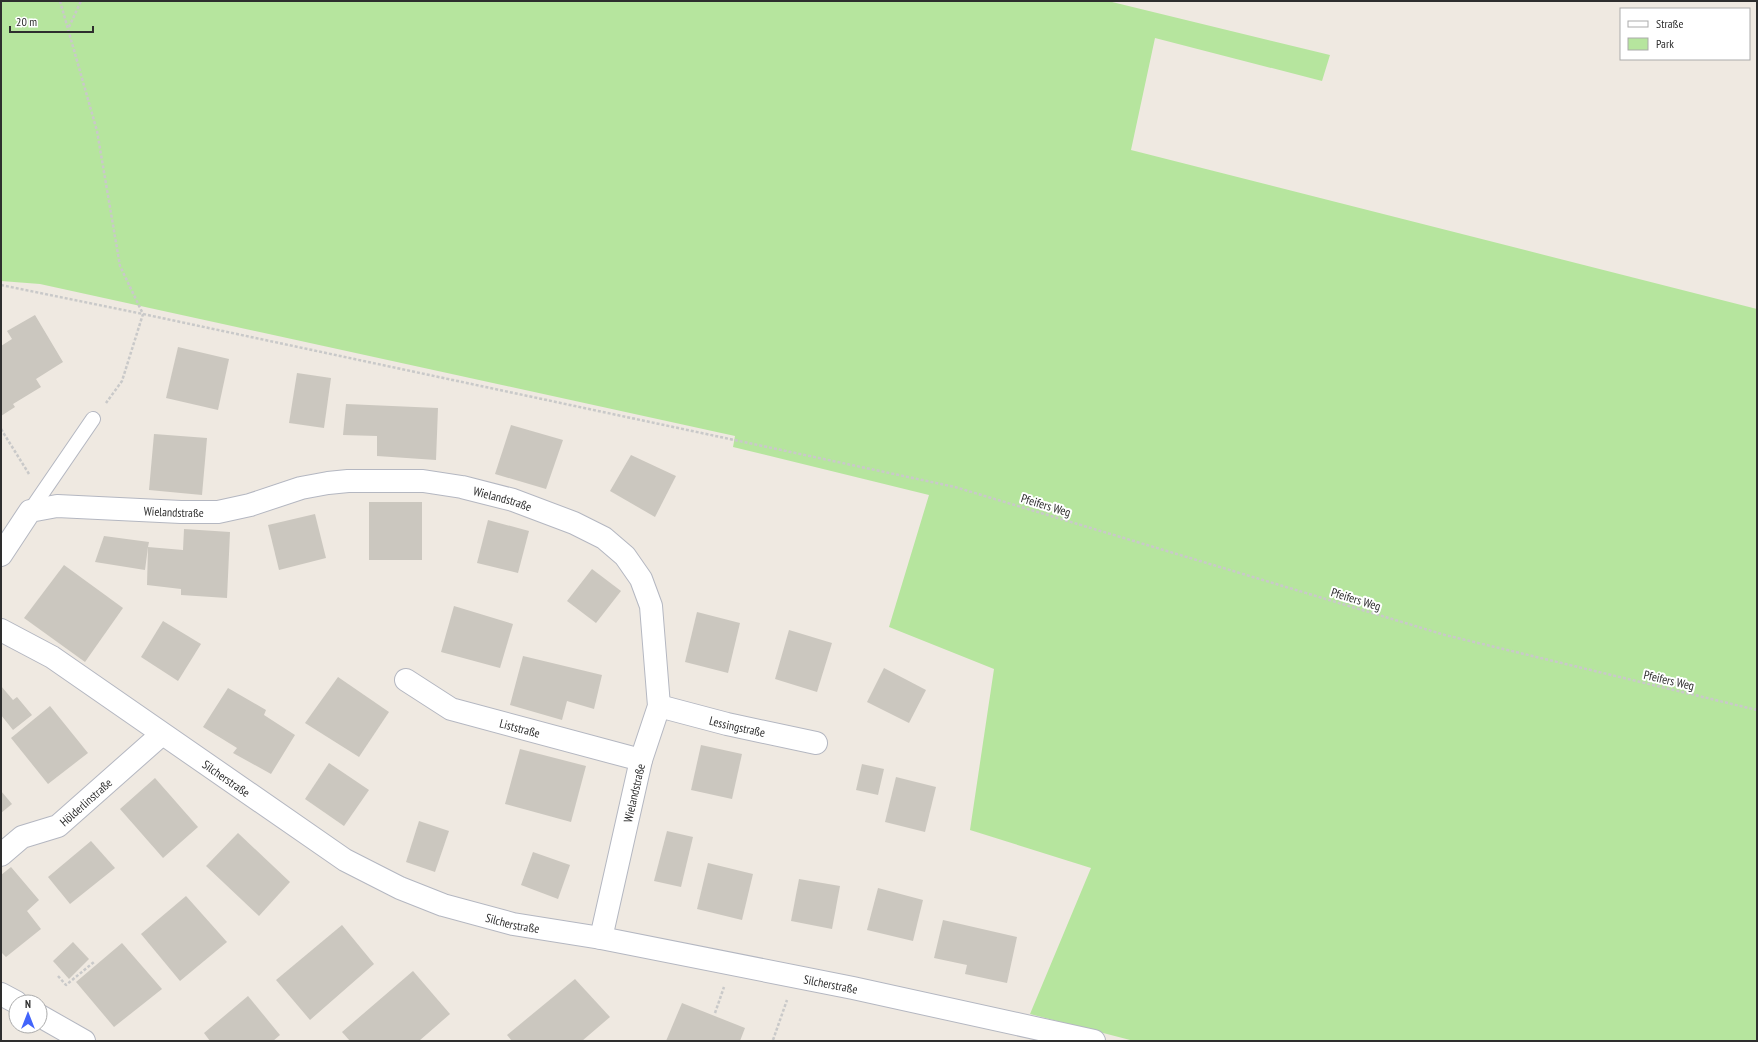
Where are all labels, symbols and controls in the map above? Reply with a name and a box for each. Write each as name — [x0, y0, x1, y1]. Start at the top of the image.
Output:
scale bar — [10, 8, 93, 34]
legend — [1620, 8, 1750, 60]
text: 20 m — [16, 14, 37, 29]
text: Straße — [1656, 16, 1683, 31]
text: Park — [1656, 36, 1674, 51]
street label: Wielandstraße — [472, 483, 534, 514]
street label: Pfeifers Weg — [1019, 490, 1073, 520]
street label: Wielandstraße — [143, 503, 204, 520]
street label: Pfeifers Weg — [1329, 584, 1383, 614]
street label: Pfeifers Weg — [1642, 667, 1696, 693]
street label: Lessingstraße — [708, 712, 767, 740]
street label: Liststraße — [498, 715, 542, 740]
street label: Silcherstraße — [200, 756, 253, 800]
street label: Wielandstraße — [620, 762, 648, 824]
street label: Hölderlinstraße — [56, 775, 115, 829]
street label: Silcherstraße — [484, 909, 541, 936]
street label: Silcherstraße — [802, 971, 859, 996]
north arrow — [8, 994, 48, 1034]
text: N — [25, 997, 31, 1011]

